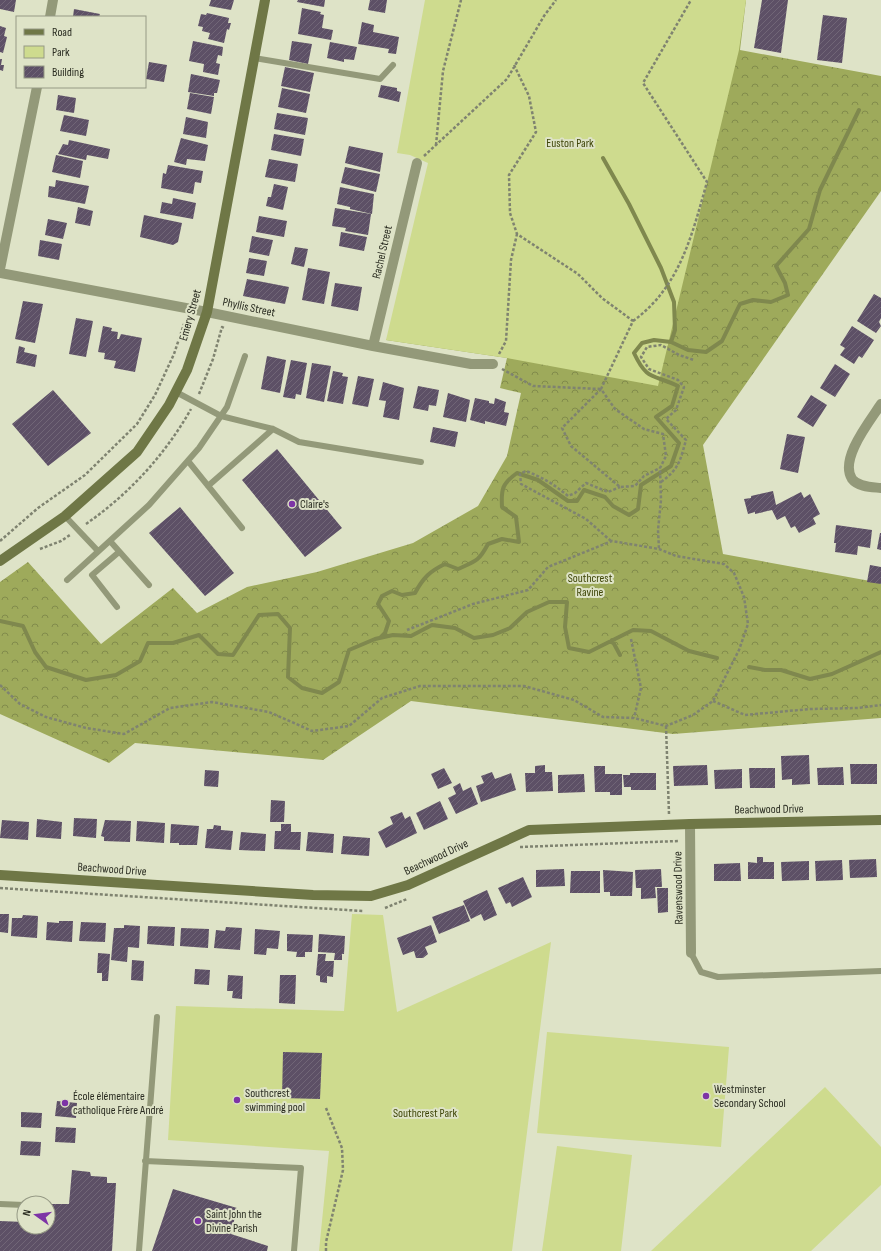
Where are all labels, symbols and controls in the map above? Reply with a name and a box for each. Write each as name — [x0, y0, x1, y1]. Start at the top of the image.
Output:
legend — [16, 16, 146, 88]
text: Road — [52, 25, 72, 40]
text: Park — [52, 45, 70, 60]
text: Building — [52, 65, 84, 80]
park label: Euston Park — [546, 136, 594, 151]
street label: Rachel Street — [369, 224, 396, 280]
street label: Emery Street — [176, 287, 205, 343]
street label: Phyllis Street — [221, 295, 277, 320]
place label: Claire's — [300, 497, 329, 512]
marker: Claire's — [287, 499, 297, 509]
park label: Southcrest Ravine — [568, 571, 613, 600]
street label: Beachwood Drive — [734, 801, 804, 818]
street label: Beachwood Drive — [402, 836, 471, 879]
street label: Ravenswood Drive — [670, 851, 687, 925]
street label: Beachwood Drive — [77, 860, 147, 879]
place label: Westminster Secondary School — [714, 1082, 786, 1111]
place label: Southcrest swimming pool — [245, 1086, 305, 1115]
place label: École élémentaire catholique Frère André — [73, 1089, 164, 1118]
marker: Westminster Secondary School — [701, 1091, 711, 1101]
marker: Southcrest swimming pool — [232, 1095, 242, 1105]
marker: École élémentaire catholique Frère André — [60, 1098, 70, 1108]
park label: Southcrest Park — [393, 1106, 457, 1121]
north arrow — [16, 1195, 56, 1235]
place label: Saint John the Divine Parish — [206, 1207, 262, 1236]
text: N — [20, 1208, 34, 1217]
marker: Saint John the Divine Parish — [193, 1216, 203, 1226]

